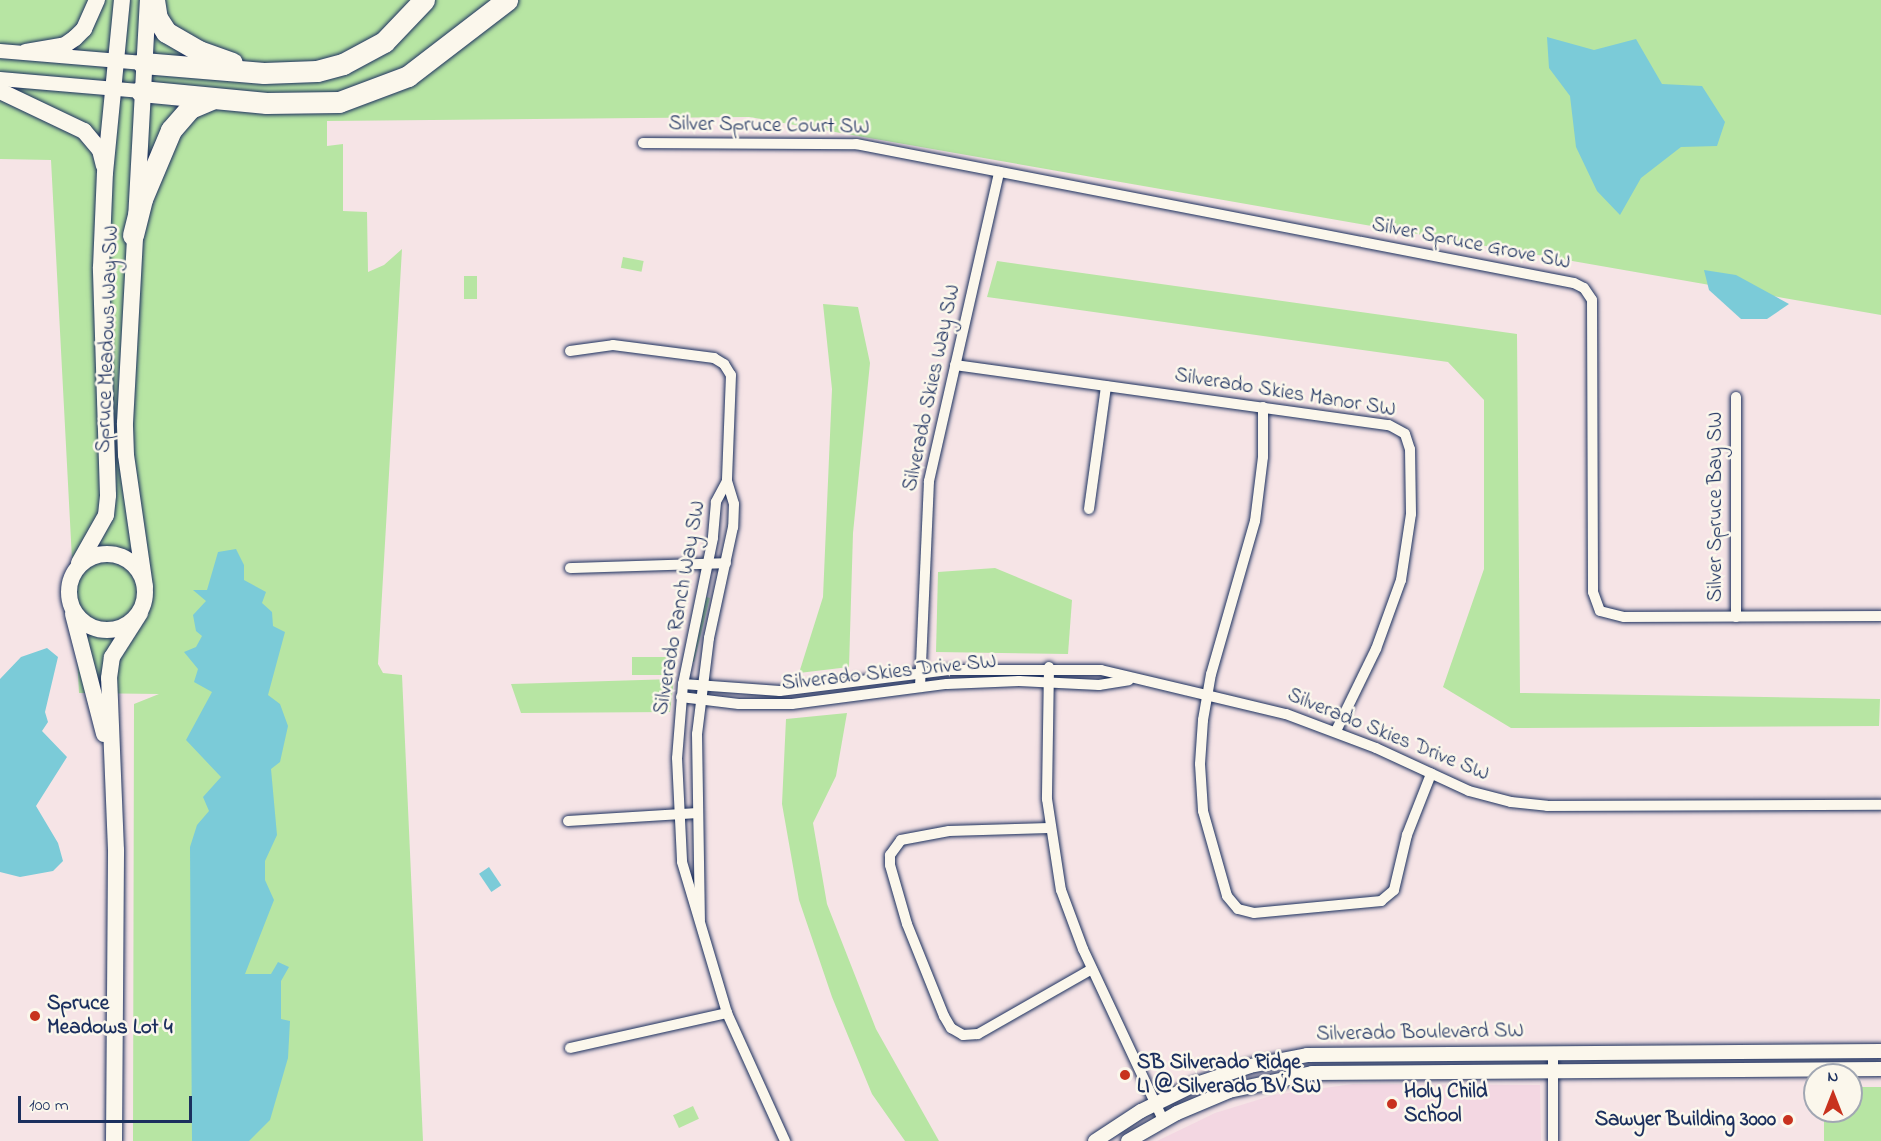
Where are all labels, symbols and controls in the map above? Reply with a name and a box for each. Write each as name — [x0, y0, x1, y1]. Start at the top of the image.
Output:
street label: Silver Spruce Court SW — [668, 112, 870, 140]
street label: Silver Spruce Grove SW — [1370, 212, 1572, 276]
street label: Spruce Meadows Way SW — [91, 225, 125, 453]
street label: Silverado Skies Way SW — [898, 282, 966, 494]
street label: Silverado Skies Manor SW — [1173, 363, 1397, 423]
street label: Silver Spruce Bay SW — [1703, 412, 1729, 602]
street label: Silverado Ranch Way SW — [649, 499, 711, 717]
street label: Silverado Skies Drive SW — [781, 649, 997, 697]
street label: Silverado Skies Drive SW — [1283, 683, 1493, 787]
place label: Spruce Meadows Lot 4 — [47, 991, 173, 1041]
marker: Spruce Meadows Lot 4 — [28, 1009, 42, 1023]
street label: Silverado Boulevard SW — [1316, 1019, 1524, 1047]
place label: SB Silverado Ridge LI @ Silverado BV SW — [1137, 1050, 1321, 1100]
north arrow — [1803, 1063, 1863, 1123]
text: N — [1828, 1065, 1838, 1089]
marker: SB Silverado Ridge LI @ Silverado BV SW — [1118, 1068, 1132, 1082]
place label: Holy Child School — [1404, 1079, 1488, 1129]
scale bar — [21, 1084, 195, 1122]
text: 100 m — [29, 1093, 69, 1119]
marker: Holy Child School — [1385, 1097, 1399, 1111]
place label: Sawyer Building 3000 — [1595, 1107, 1776, 1133]
marker: Sawyer Building 3000 — [1781, 1113, 1795, 1127]

